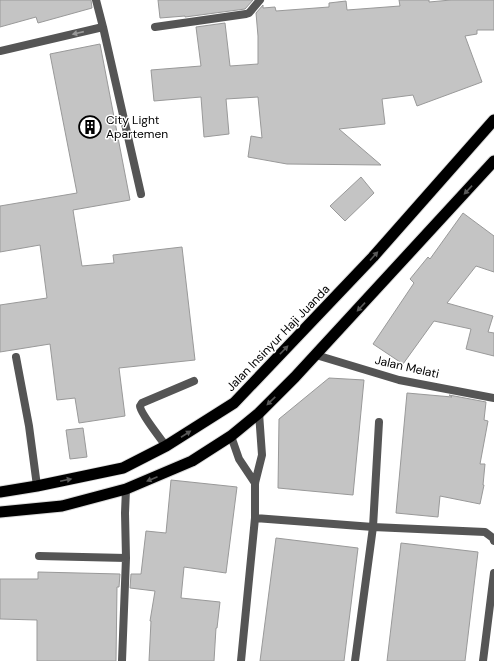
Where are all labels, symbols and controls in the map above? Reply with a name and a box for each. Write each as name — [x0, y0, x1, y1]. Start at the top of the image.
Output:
one-way arrow — [72, 30, 85, 36]
place label: City Light Apartemen — [106, 112, 168, 142]
building icon: City Light Apartemen — [77, 114, 103, 140]
one-way arrow — [463, 185, 472, 195]
one-way arrow — [369, 251, 379, 261]
street label: Jalan Insinyur Haji Juanda — [223, 281, 333, 395]
one-way arrow — [357, 302, 366, 311]
one-way arrow — [279, 345, 289, 355]
street label: Jalan Melati — [373, 352, 441, 382]
one-way arrow — [266, 396, 276, 406]
one-way arrow — [180, 430, 192, 437]
one-way arrow — [145, 476, 157, 482]
one-way arrow — [60, 477, 72, 483]

